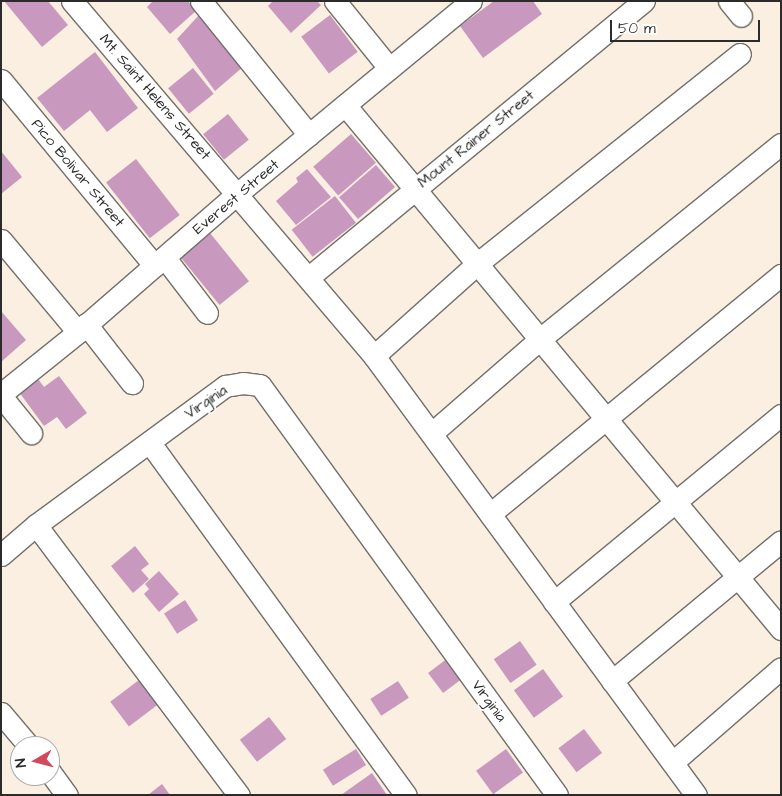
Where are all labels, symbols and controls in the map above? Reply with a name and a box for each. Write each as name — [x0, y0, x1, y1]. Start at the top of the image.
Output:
scale bar — [612, 10, 762, 42]
text: 50 m — [618, 18, 656, 39]
street label: Mt. Saint Helens Street — [96, 30, 214, 164]
street label: Mount Rainer Street — [414, 86, 538, 192]
street label: Pico Bolivar Street — [28, 115, 128, 231]
street label: Everest Street — [189, 156, 283, 238]
street label: Virginia — [181, 381, 231, 423]
street label: Virginia — [468, 677, 510, 725]
north arrow — [10, 736, 60, 786]
text: N — [11, 757, 32, 769]

